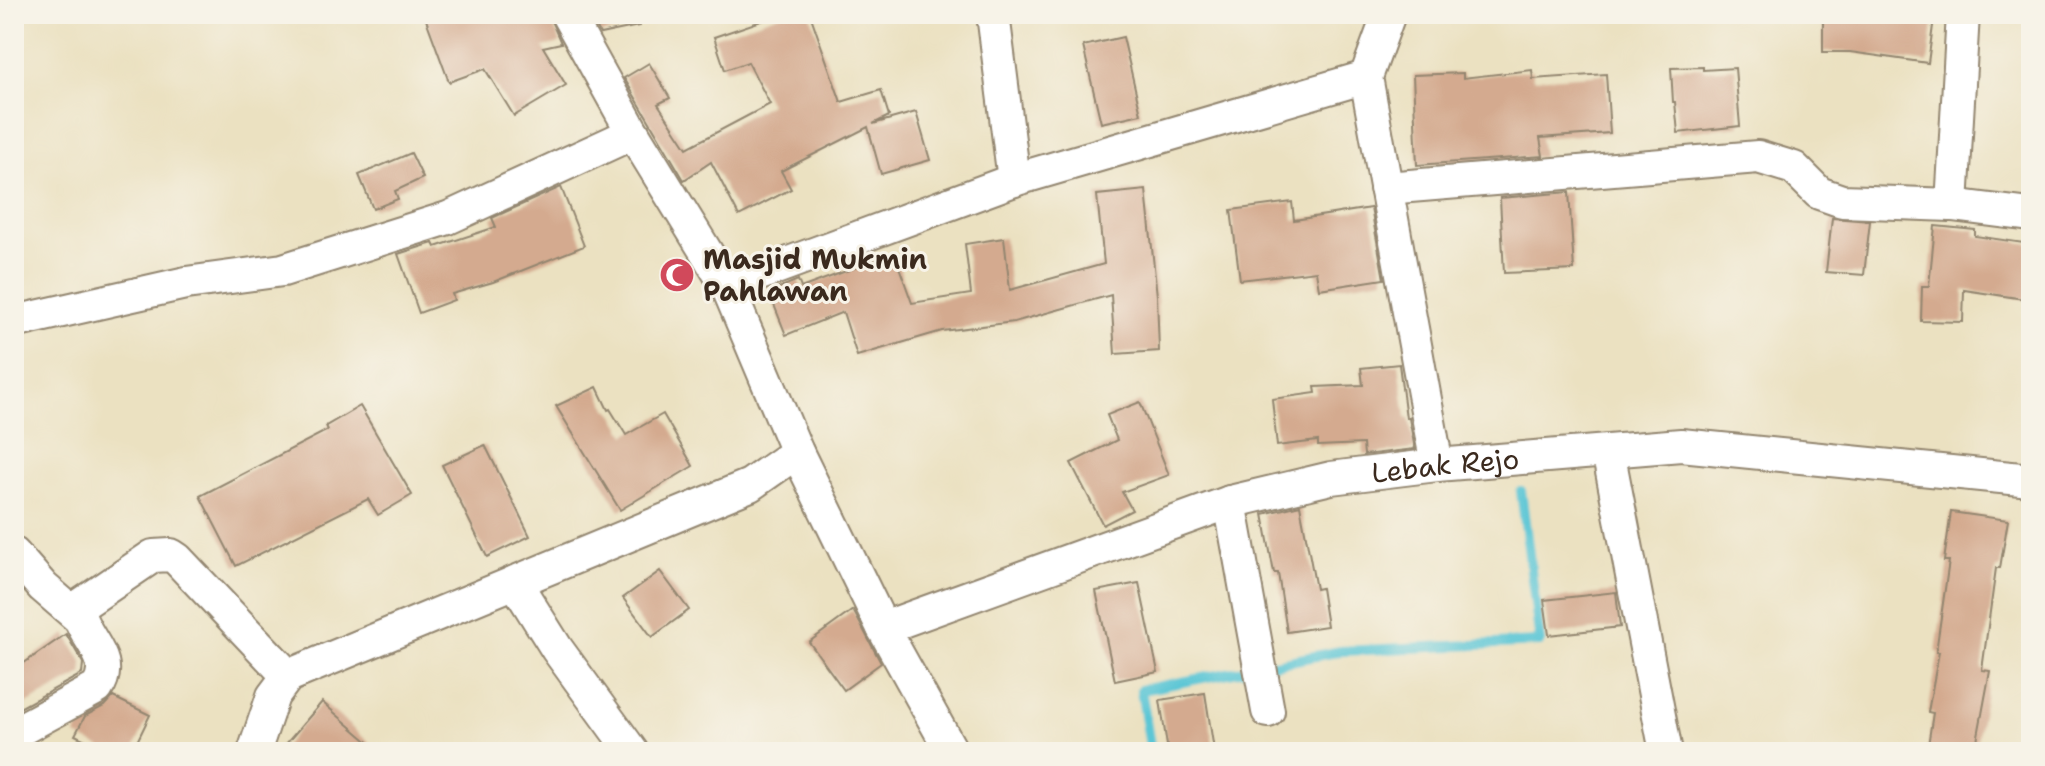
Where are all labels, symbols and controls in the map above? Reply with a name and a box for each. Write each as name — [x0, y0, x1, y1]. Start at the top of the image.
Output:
place label: Masjid Mukmin Pahlawan — [703, 240, 927, 310]
mosque icon: Masjid Mukmin Pahlawan — [658, 256, 696, 294]
street label: Lebak Rejo — [1369, 439, 1521, 492]

